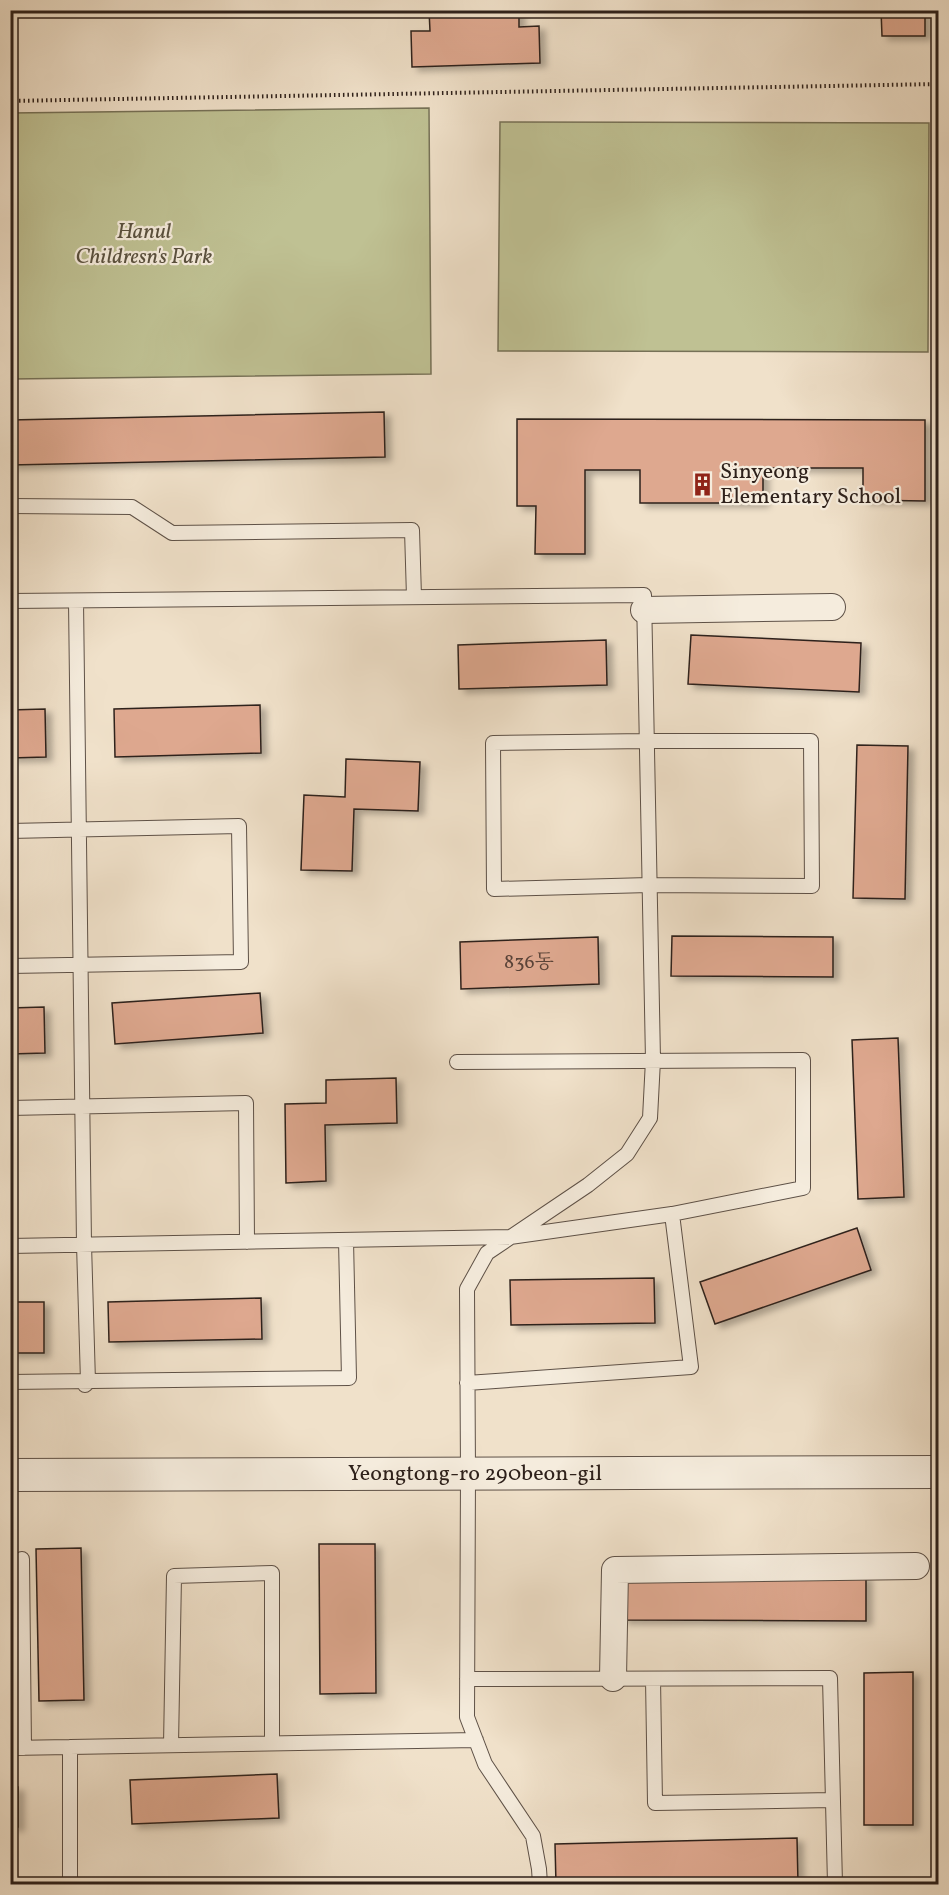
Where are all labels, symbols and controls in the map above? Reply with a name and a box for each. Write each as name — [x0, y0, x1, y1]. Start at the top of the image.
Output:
park label: Hanul Childresn's Park — [76, 217, 212, 273]
place label: Sinyeong Elementary School — [720, 457, 901, 513]
building icon: Sinyeong Elementary School — [689, 472, 715, 498]
house number: 836동 — [504, 949, 554, 977]
street label: Yeongtong-ro 290beon-gil — [348, 1459, 602, 1490]

